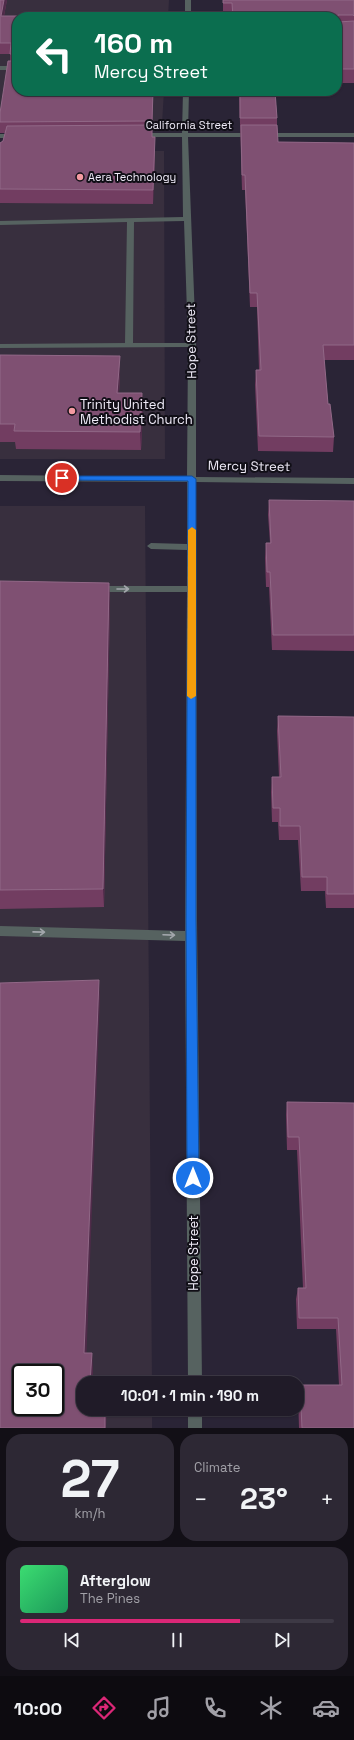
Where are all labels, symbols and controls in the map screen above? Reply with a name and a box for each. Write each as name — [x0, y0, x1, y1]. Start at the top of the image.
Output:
text: 160 m — [94, 25, 173, 61]
icon: left — [28, 28, 80, 80]
text: Mercy Street — [94, 60, 208, 83]
street label: California Street — [146, 118, 232, 132]
place label: Aera Technology — [88, 170, 176, 184]
marker: Aera Technology — [75, 172, 85, 182]
street label: Hope Street — [182, 303, 200, 379]
place label: Trinity United Methodist Church — [80, 396, 193, 428]
marker: Trinity United Methodist Church — [67, 406, 77, 416]
street label: Mercy Street — [208, 457, 290, 475]
pin — [45, 461, 79, 495]
icon: arrive — [51, 467, 73, 489]
one-way arrow — [116, 585, 129, 593]
one-way arrow — [32, 928, 45, 936]
one-way arrow — [162, 931, 175, 939]
position arrow — [172, 1157, 214, 1199]
street label: Hope Street — [185, 1215, 202, 1291]
speed limit sign: 30 — [12, 1364, 64, 1416]
text: 10:01 · 1 min · 190 m — [121, 1386, 259, 1405]
text: 27 — [60, 1446, 120, 1512]
text: Climate — [194, 1459, 240, 1476]
text: 23° — [240, 1479, 288, 1518]
text: − — [194, 1485, 208, 1513]
text: + — [320, 1485, 334, 1513]
text: km/h — [75, 1505, 105, 1522]
text: Afterglow — [80, 1571, 151, 1590]
text: The Pines — [80, 1590, 140, 1607]
icon: previous — [61, 1629, 83, 1651]
icon: pause — [166, 1629, 188, 1651]
icon: next — [271, 1629, 293, 1651]
icon: directions — [90, 1694, 118, 1722]
icon: music — [145, 1694, 173, 1722]
icon: phone — [201, 1694, 229, 1722]
icon: climate — [257, 1694, 285, 1722]
icon: car — [312, 1694, 340, 1722]
text: 10:00 — [14, 1697, 62, 1720]

